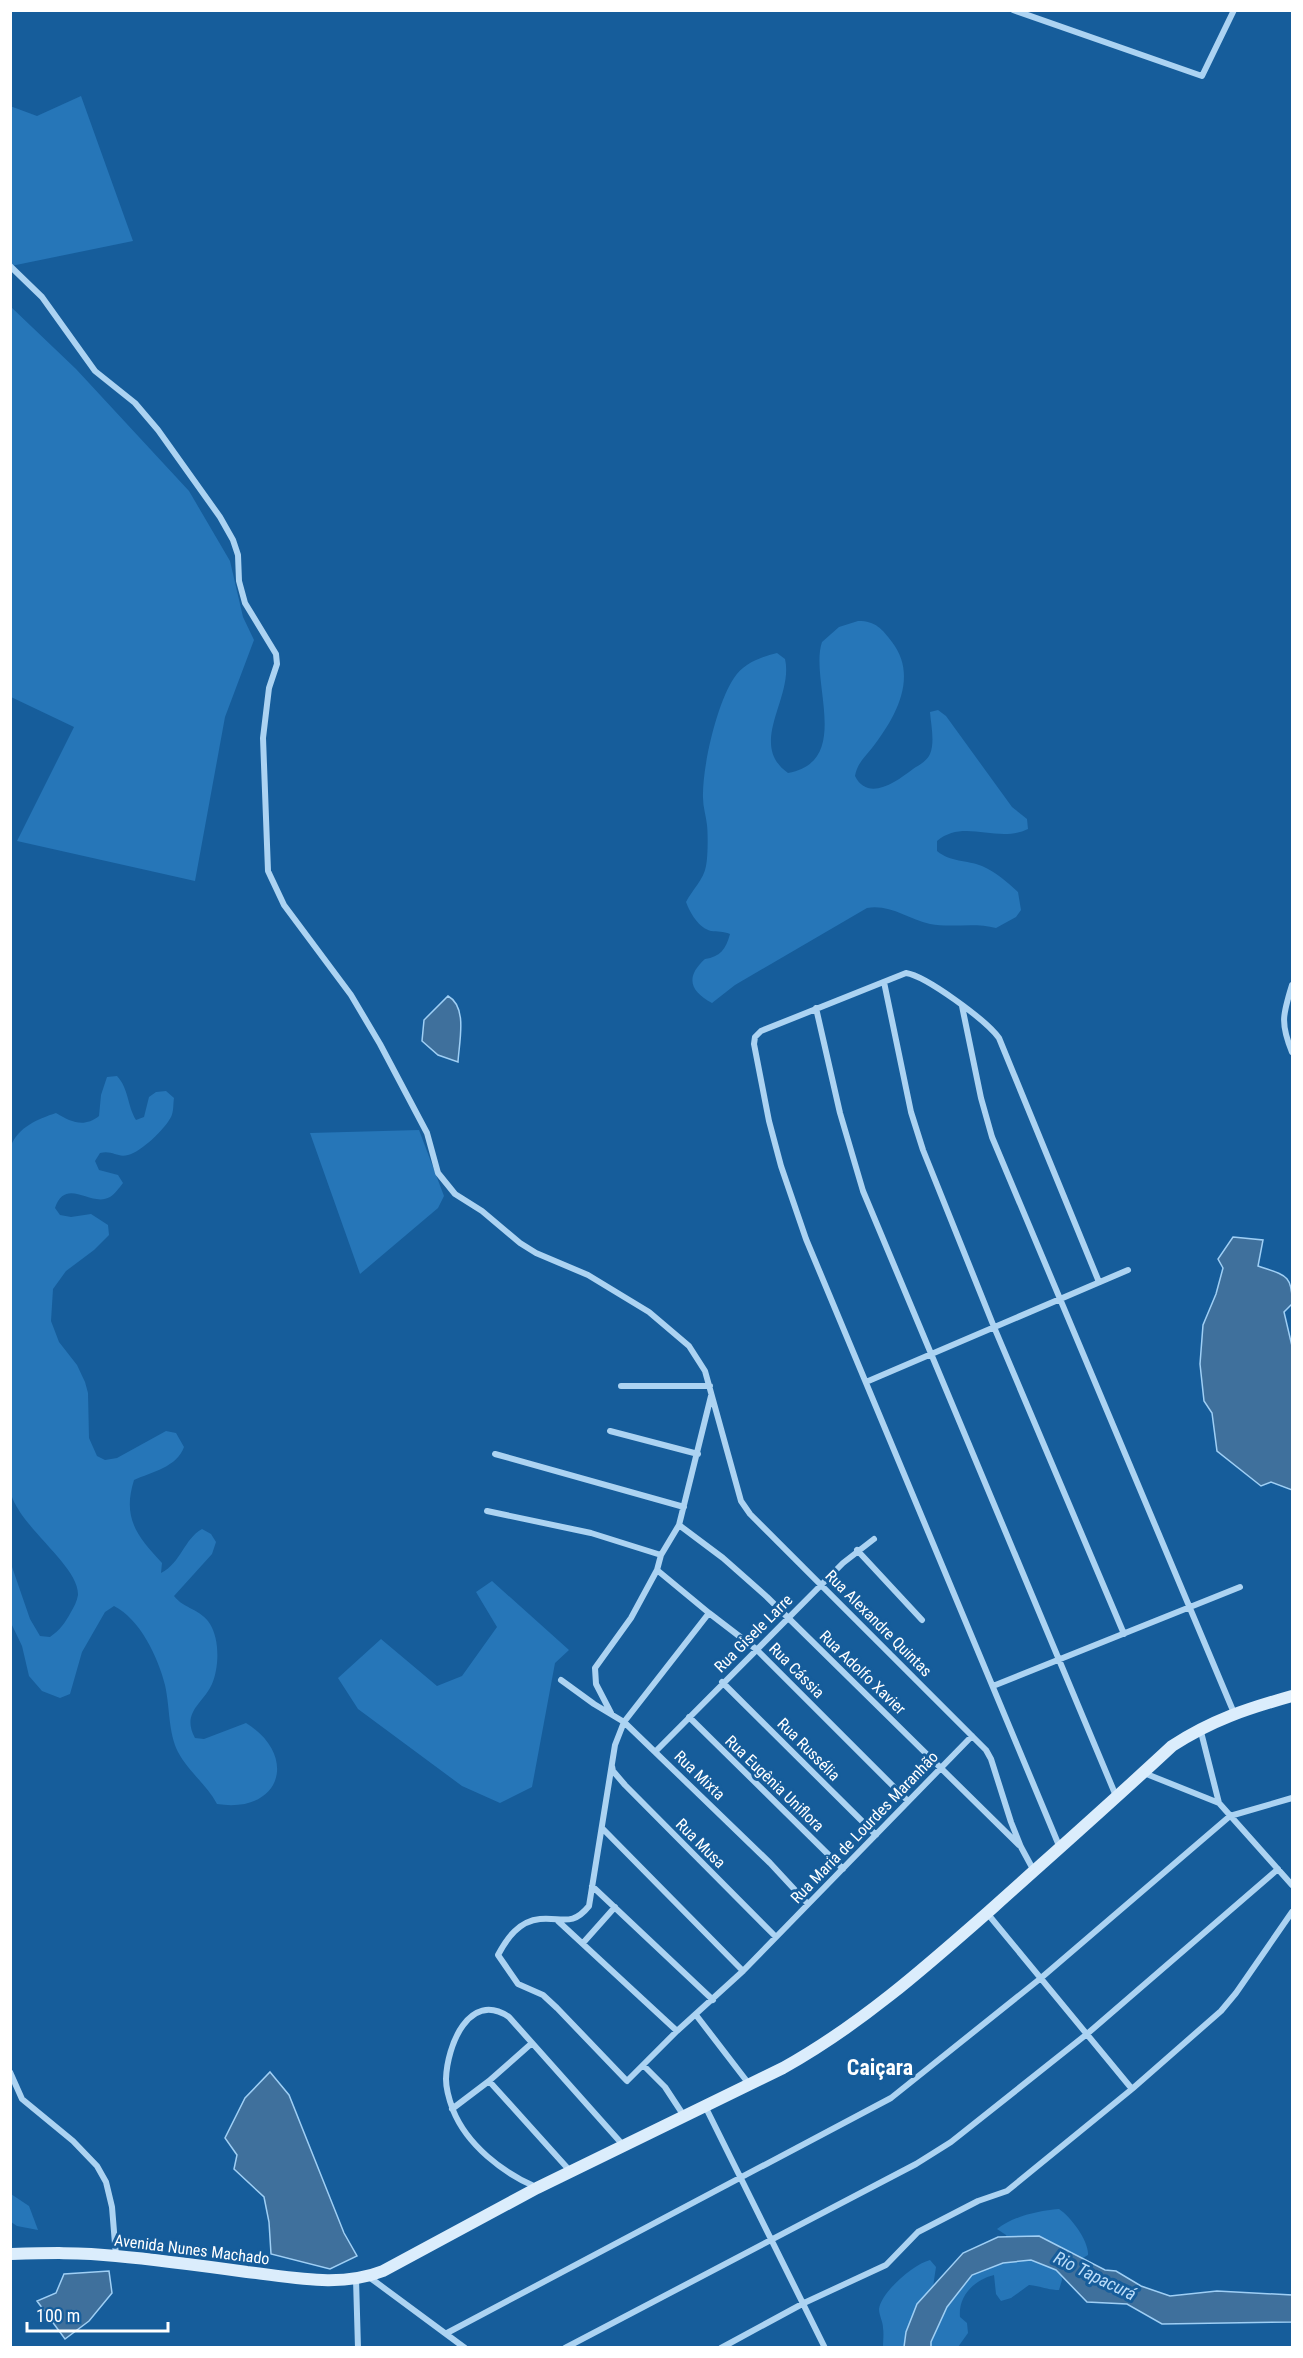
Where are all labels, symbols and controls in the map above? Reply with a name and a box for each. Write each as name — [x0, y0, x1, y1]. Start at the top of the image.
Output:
street label: Rua Alexandre Quintas — [821, 1566, 936, 1681]
street label: Rua Gisele Larre — [710, 1590, 796, 1676]
street label: Rua Adolfo Xavier — [816, 1626, 910, 1718]
street label: Rua Cássia — [765, 1639, 828, 1702]
street label: Rua Russélia — [773, 1714, 844, 1785]
street label: Rua Eugênia Uniflora — [721, 1731, 828, 1835]
street label: Rua Mixta — [670, 1747, 729, 1804]
street label: Rua Maria de Lourdes Maranhão — [787, 1747, 942, 1907]
street label: Rua Musa — [672, 1815, 729, 1872]
district label: Caiçara — [847, 2055, 913, 2080]
street label: Avenida Nunes Machado — [113, 2231, 271, 2268]
water label: Rio Tapacurá — [1051, 2247, 1140, 2305]
scale bar — [27, 2295, 168, 2333]
text: 100 m — [36, 2305, 80, 2326]

